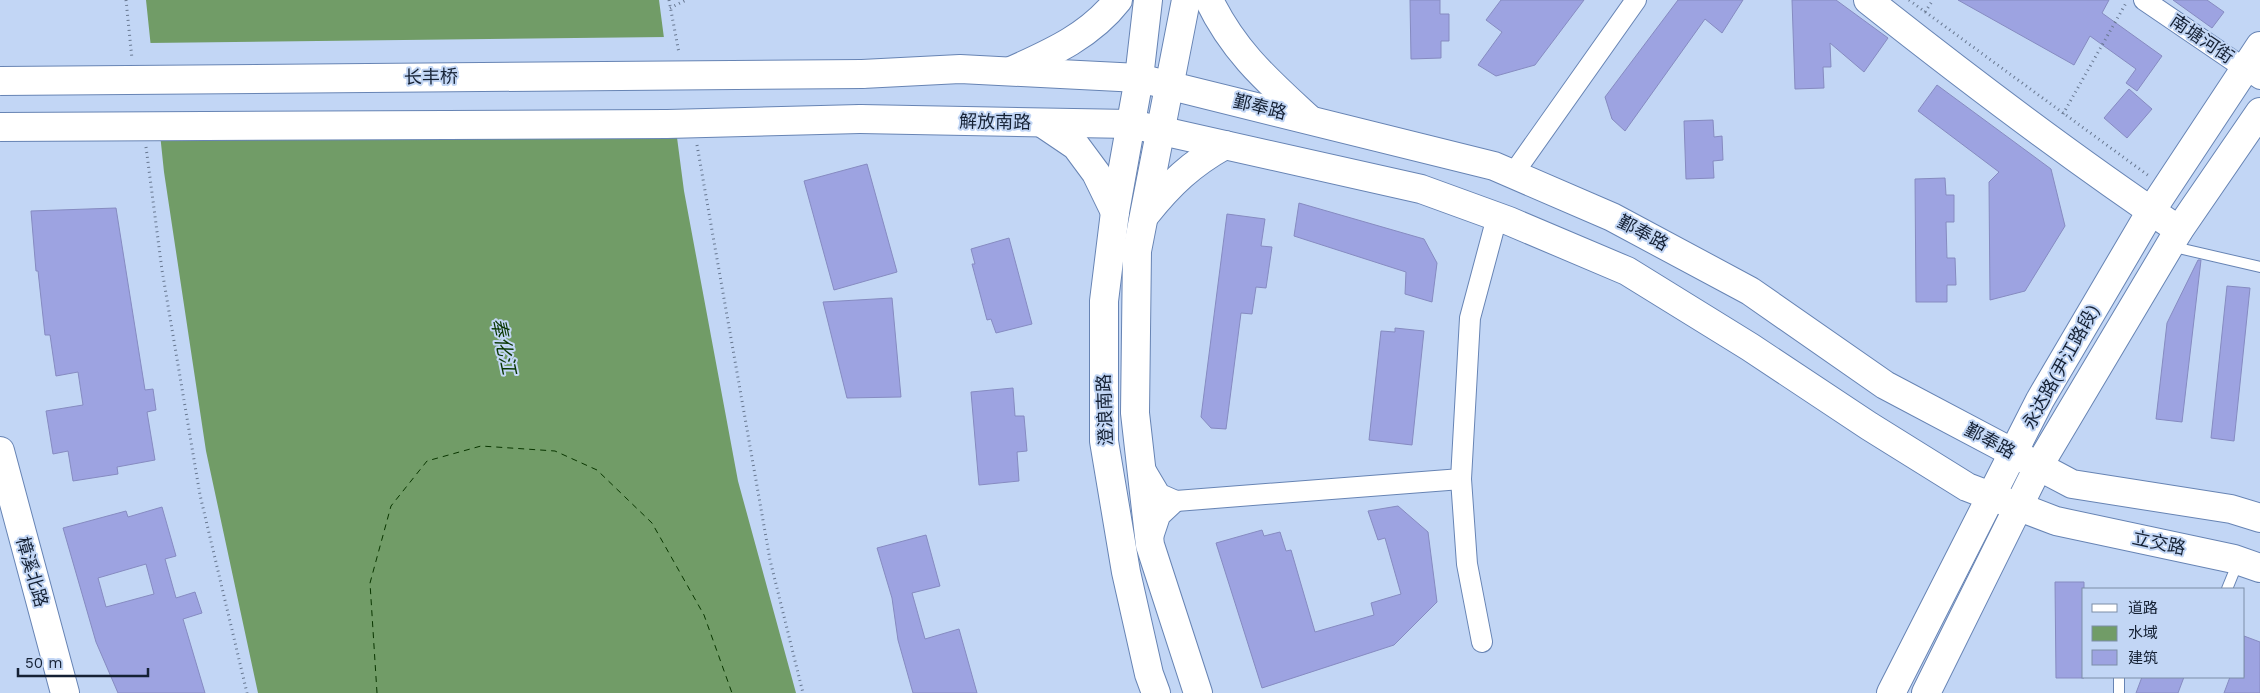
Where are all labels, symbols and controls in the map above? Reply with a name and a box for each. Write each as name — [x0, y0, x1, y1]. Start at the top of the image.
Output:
street label: 南塘河街 — [2167, 10, 2238, 67]
street label: 长丰桥 — [404, 66, 458, 87]
street label: 鄞奉路 — [1231, 90, 1289, 123]
street label: 解放南路 — [959, 110, 1031, 133]
street label: 鄞奉路 — [1614, 211, 1672, 255]
street label: 永达路(尹江路段) — [2018, 301, 2103, 432]
water label: 奉化江 — [486, 316, 521, 378]
street label: 澄浪南路 — [1093, 374, 1116, 446]
street label: 鄞奉路 — [1961, 419, 2019, 463]
street label: 立交路 — [2131, 527, 2188, 558]
street label: 樟溪北路 — [12, 534, 52, 609]
legend — [2082, 588, 2245, 678]
text: 道路 — [2128, 599, 2158, 617]
text: 水域 — [2128, 624, 2158, 642]
scale bar — [18, 646, 148, 678]
text: 建筑 — [2128, 649, 2158, 667]
text: 50 m — [25, 654, 62, 672]

